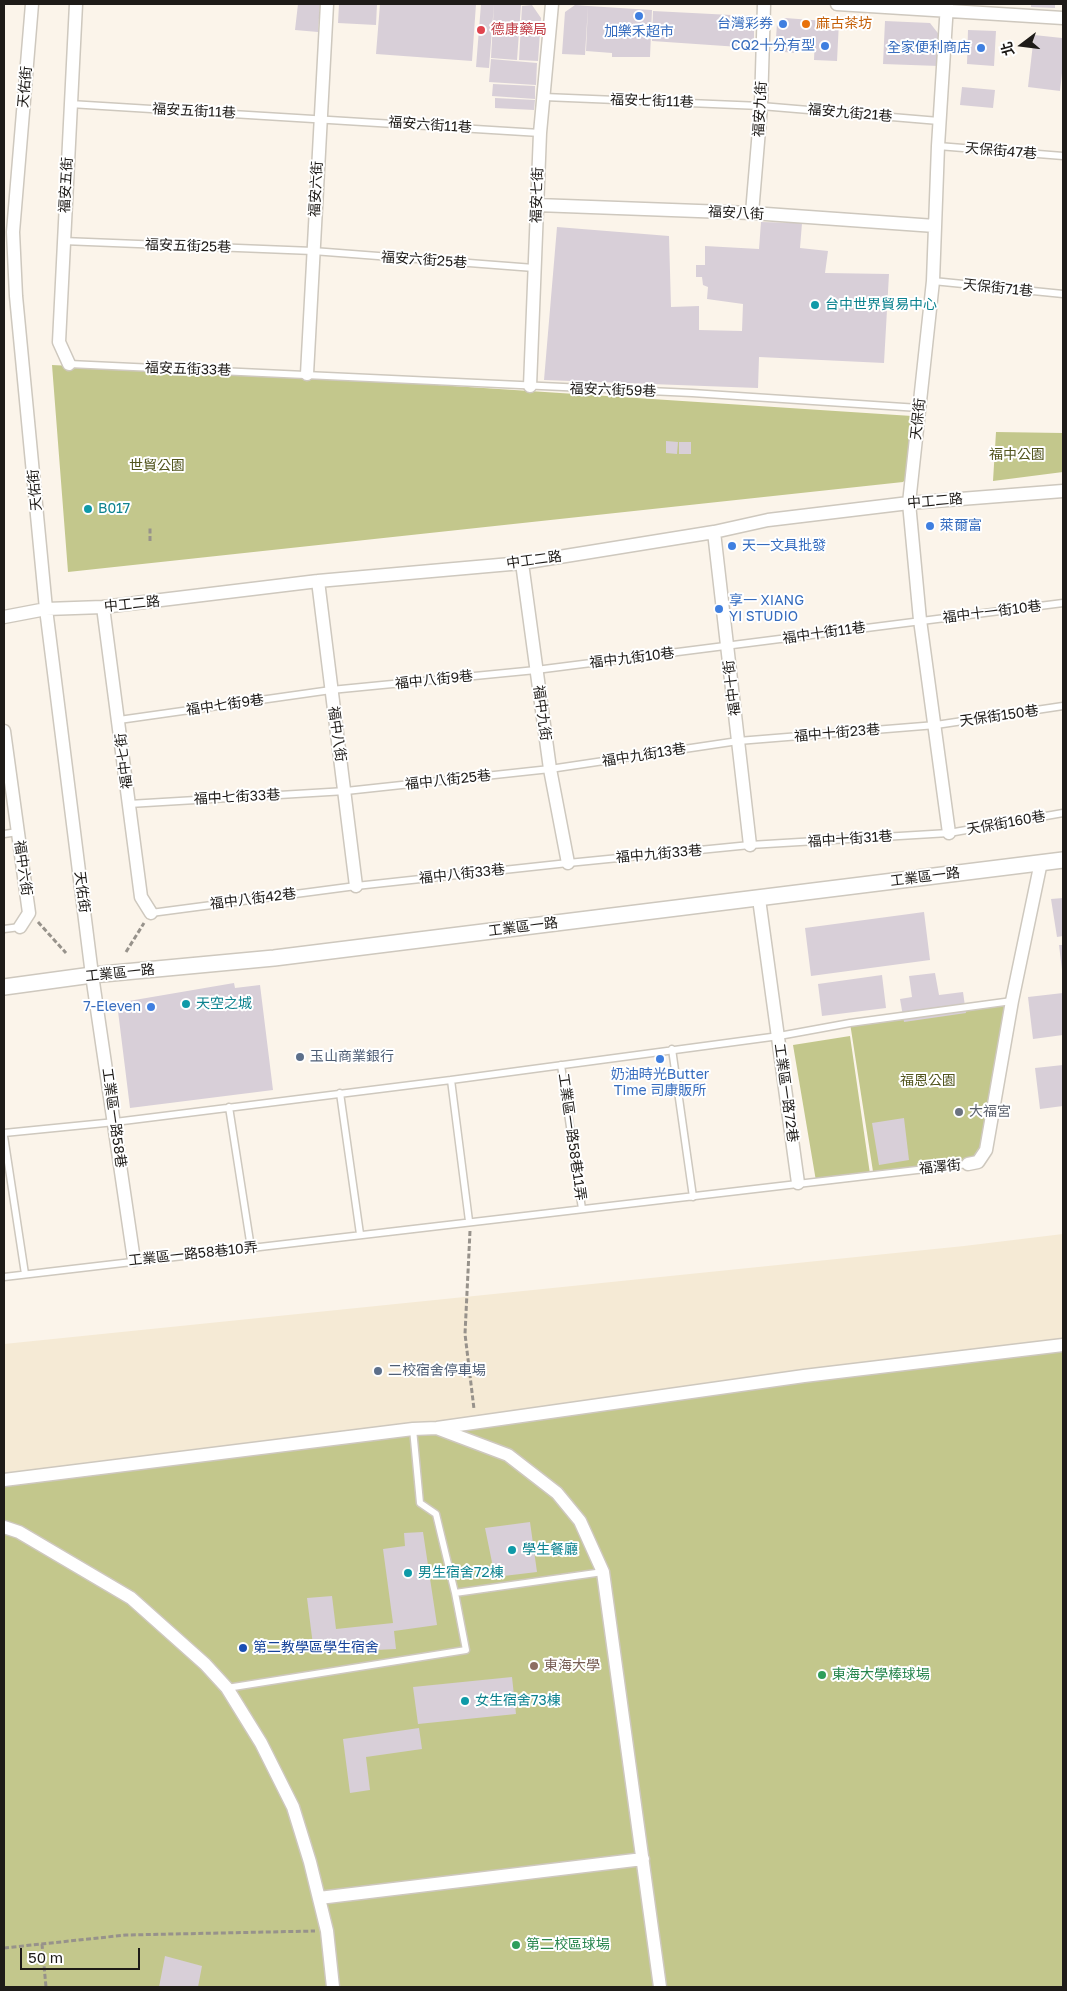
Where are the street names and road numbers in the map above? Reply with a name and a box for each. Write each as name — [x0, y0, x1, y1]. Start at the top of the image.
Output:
street label: 天佑街 — [15, 65, 35, 109]
street label: 福安九街 — [750, 81, 770, 137]
street label: 福安七街11巷 — [610, 91, 694, 111]
street label: 福安五街11巷 — [152, 100, 236, 122]
street label: 福安九街21巷 — [807, 101, 893, 125]
street label: 福安六街11巷 — [388, 114, 472, 136]
street label: 天保街47巷 — [964, 139, 1038, 163]
street label: 福安五街 — [56, 157, 76, 213]
street label: 福安六街 — [306, 161, 326, 217]
street label: 福安七街 — [528, 167, 546, 223]
street label: 福安八街 — [708, 203, 764, 223]
street label: 福安五街25巷 — [145, 236, 231, 256]
street label: 福安六街25巷 — [380, 249, 468, 271]
street label: 天保街71巷 — [962, 276, 1034, 300]
street label: 福安五街33巷 — [145, 359, 231, 379]
street label: 福安六街59巷 — [569, 380, 657, 400]
street label: 天保街 — [907, 397, 929, 441]
street label: 天佑街 — [25, 468, 45, 512]
street label: 中工二路 — [906, 490, 964, 512]
street label: 中工二路 — [505, 548, 563, 572]
street label: 中工二路 — [103, 593, 161, 615]
street label: 福中十一街10巷 — [942, 598, 1042, 626]
street label: 福中十街11巷 — [781, 619, 867, 647]
street label: 福中九街10巷 — [589, 644, 675, 672]
street label: 福中十街 — [720, 659, 744, 717]
street label: 福中八街9巷 — [394, 668, 474, 692]
street label: 福中九街 — [530, 684, 554, 742]
street label: 福中七街9巷 — [185, 691, 265, 719]
street label: 天保街150巷 — [958, 702, 1040, 730]
street label: 福中八街 — [325, 705, 349, 763]
street label: 福中十街23巷 — [793, 721, 881, 745]
street label: 福中七街 — [112, 732, 136, 790]
street label: 福中九街13巷 — [601, 740, 687, 770]
street label: 福中八街25巷 — [404, 767, 492, 793]
street label: 福中七街33巷 — [193, 786, 281, 808]
street label: 天保街160巷 — [965, 808, 1047, 838]
street label: 福中十街31巷 — [807, 828, 893, 850]
street label: 福中六街 — [11, 839, 35, 897]
street label: 福中九街33巷 — [615, 842, 703, 866]
street label: 福中八街33巷 — [418, 861, 506, 887]
street label: 工業區一路 — [889, 864, 961, 890]
street label: 天佑街 — [71, 870, 93, 914]
street label: 福中八街42巷 — [209, 885, 297, 913]
street label: 工業區一路 — [487, 914, 559, 940]
street label: 工業區一路 — [84, 961, 156, 985]
street label: 工業區一路72巷 — [771, 1043, 801, 1143]
street label: 工業區一路58巷 — [99, 1067, 129, 1169]
street label: 工業區一路58巷11弄 — [555, 1072, 589, 1202]
street label: 福澤街 — [918, 1156, 962, 1178]
street label: 工業區一路58巷10弄 — [127, 1239, 259, 1269]

